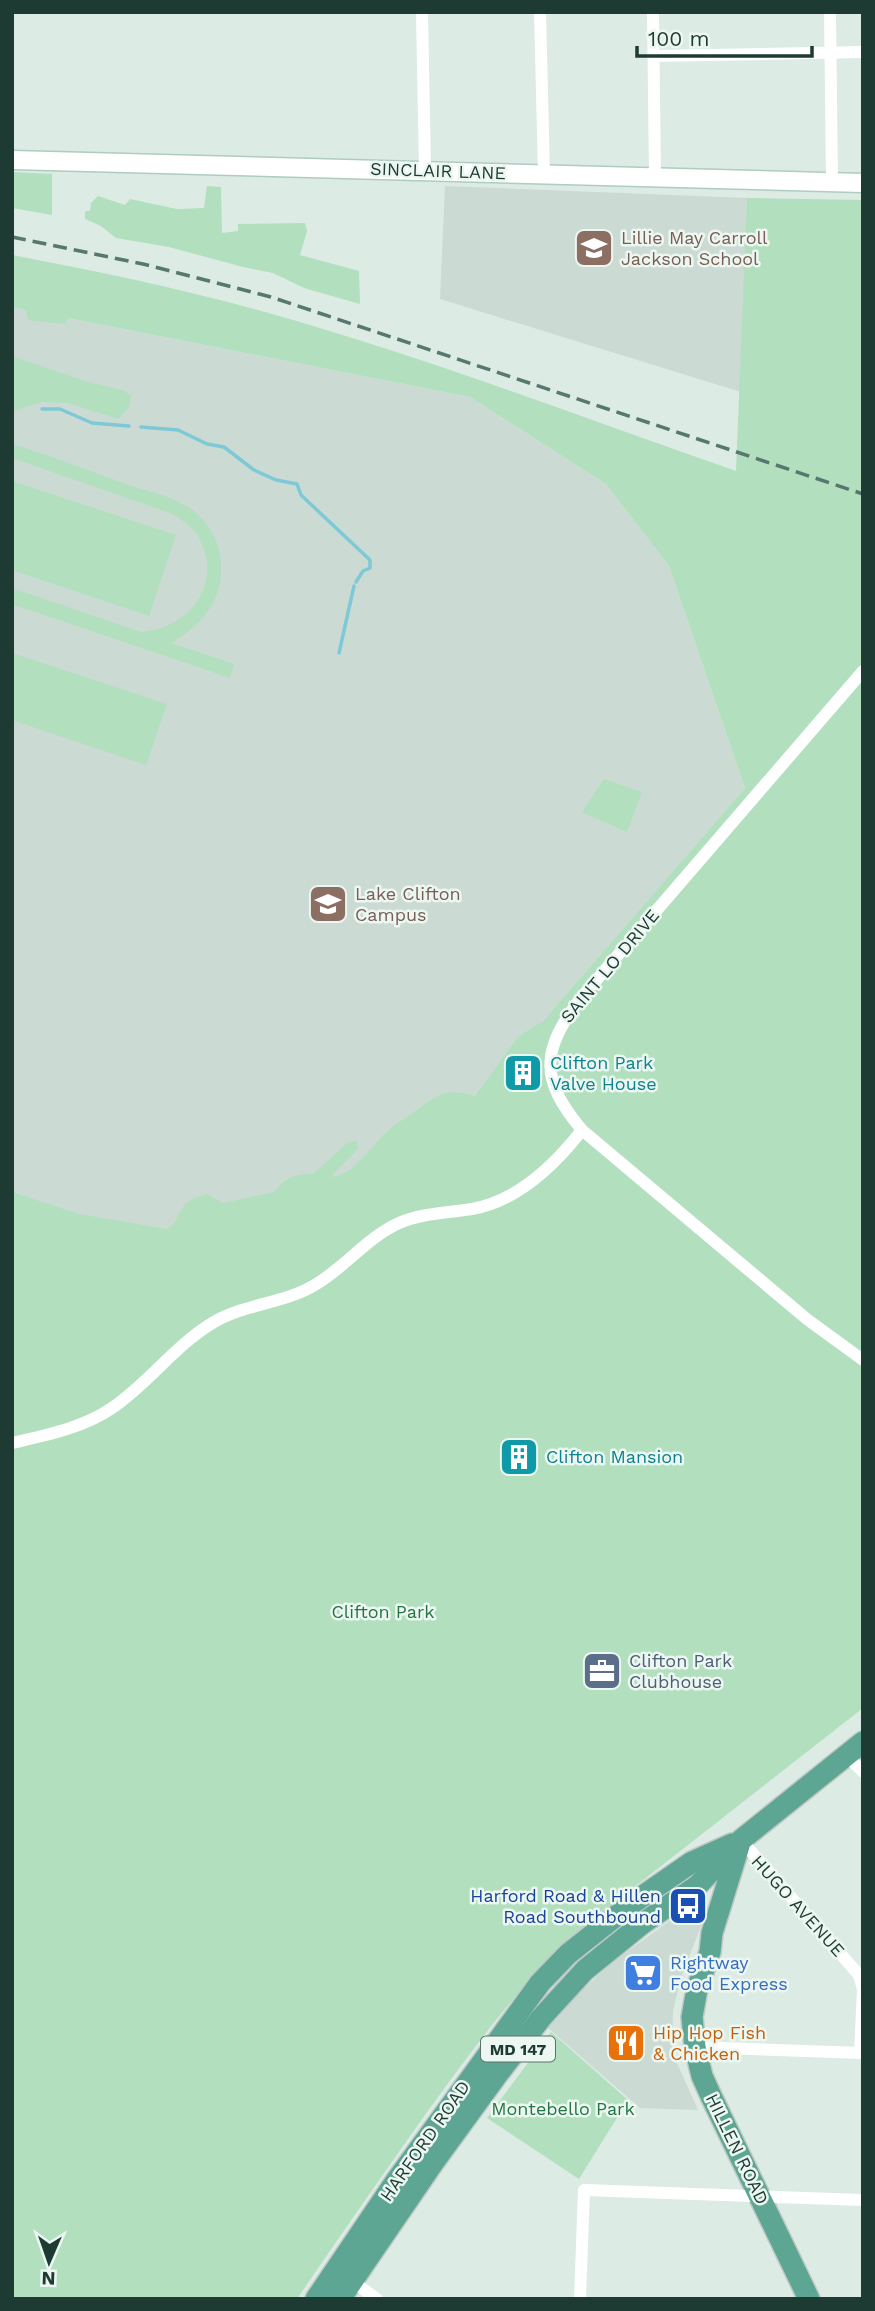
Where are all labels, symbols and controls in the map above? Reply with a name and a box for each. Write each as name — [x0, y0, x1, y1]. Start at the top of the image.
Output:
scale bar — [637, 14, 812, 58]
text: 100 m — [648, 26, 710, 51]
street label: SINCLAIR LANE — [370, 158, 506, 183]
school or university icon: Lillie May Carroll Jackson School — [573, 227, 615, 269]
place label: Lillie May Carroll Jackson School — [621, 227, 768, 269]
school or university icon: Lake Clifton Campus — [307, 883, 349, 925]
place label: Lake Clifton Campus — [355, 883, 461, 925]
street label: SAINT LO DRIVE — [556, 905, 663, 1027]
building icon: Clifton Park Valve House — [502, 1052, 544, 1094]
place label: Clifton Park Valve House — [550, 1052, 657, 1094]
building icon: Clifton Mansion — [498, 1436, 540, 1478]
place label: Clifton Mansion — [546, 1446, 683, 1467]
park label: Clifton Park — [331, 1601, 435, 1622]
office icon: Clifton Park Clubhouse — [581, 1650, 623, 1692]
place label: Clifton Park Clubhouse — [629, 1650, 732, 1692]
street label: HUGO AVENUE — [747, 1851, 849, 1961]
place label: Harford Road & Hillen Road Southbound — [470, 1885, 661, 1927]
bus stop icon: Harford Road & Hillen Road Southbound — [667, 1885, 709, 1927]
supermarket icon: Rightway Food Express — [622, 1952, 664, 1994]
place label: Rightway Food Express — [670, 1952, 788, 1994]
restaurant icon: Hip Hop Fish & Chicken — [605, 2022, 647, 2064]
place label: Hip Hop Fish & Chicken — [653, 2022, 766, 2064]
road number: MD 147 — [481, 2036, 555, 2062]
street label: HARFORD ROAD — [375, 2076, 474, 2205]
street label: HILLEN ROAD — [702, 2090, 773, 2208]
park label: Montebello Park — [491, 2098, 635, 2119]
north arrow — [14, 2227, 84, 2297]
text: N — [41, 2267, 56, 2290]

